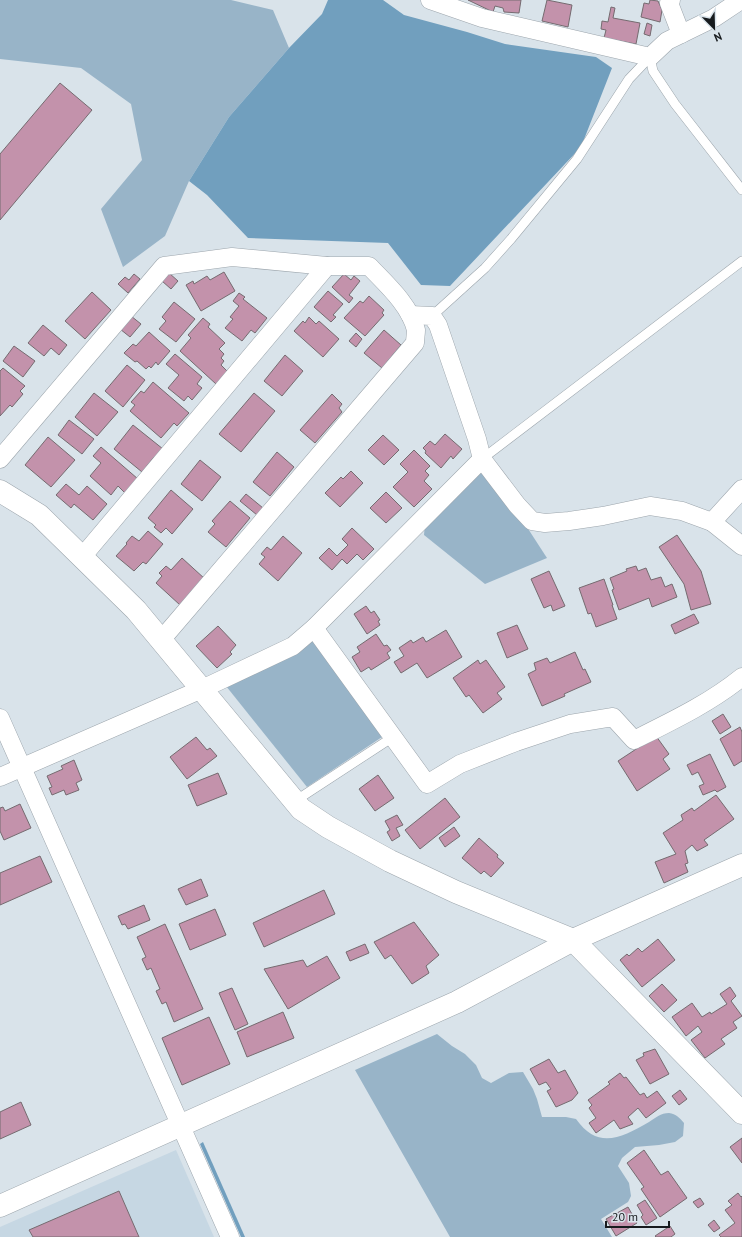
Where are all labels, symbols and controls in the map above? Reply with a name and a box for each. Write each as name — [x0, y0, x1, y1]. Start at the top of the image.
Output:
north arrow — [694, 8, 734, 48]
text: N — [712, 29, 724, 45]
scale bar — [606, 1203, 669, 1229]
text: 20 m — [612, 1209, 638, 1224]

